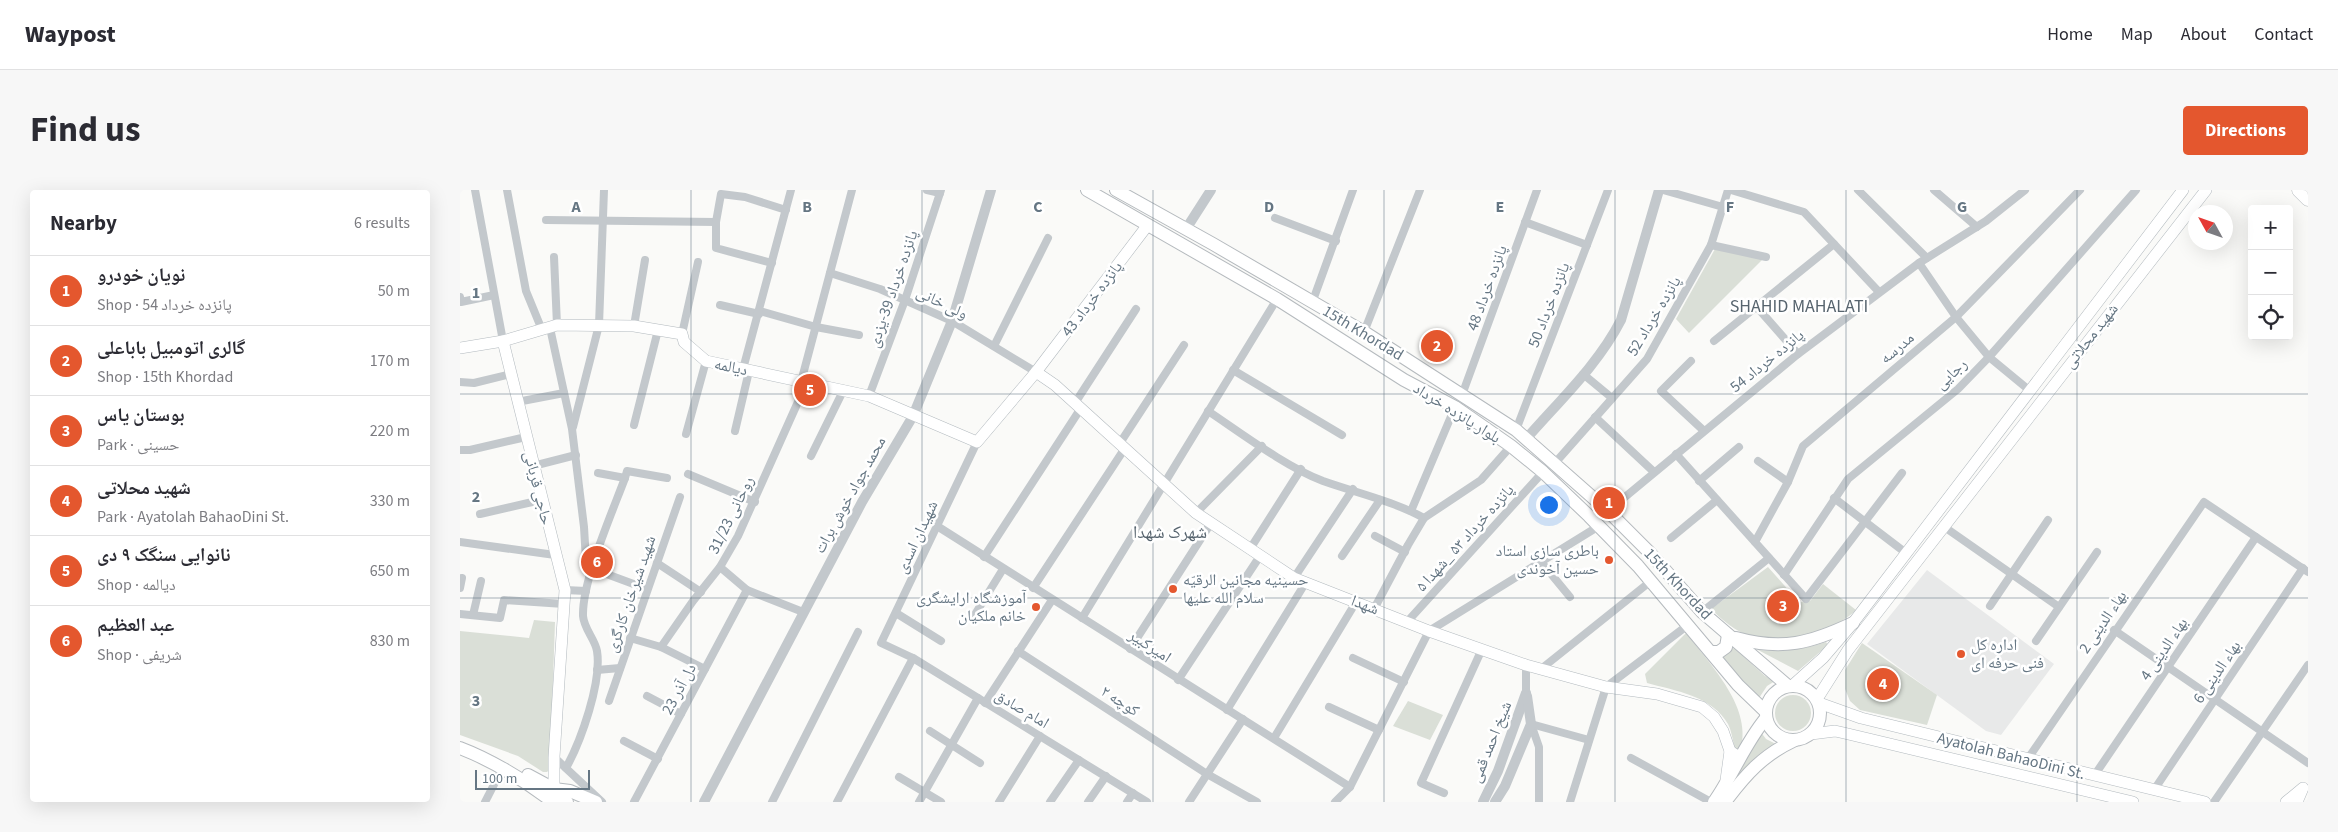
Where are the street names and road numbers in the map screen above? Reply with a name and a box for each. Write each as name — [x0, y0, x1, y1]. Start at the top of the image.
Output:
street label: پانزده خرداد 39-یزدی — [863, 227, 924, 351]
street label: پانزده خرداد 48 — [1461, 242, 1513, 334]
street label: پانزده خرداد 43 — [1056, 256, 1128, 341]
street label: پانزده خرداد 50 — [1523, 259, 1575, 351]
street label: پانزده خرداد 52 — [1622, 272, 1687, 360]
street label: ولی خانی — [913, 281, 971, 325]
street label: شهید محلاتی — [2059, 299, 2123, 373]
street label: 15th Khordad — [1318, 300, 1408, 366]
street label: پانزده خرداد 54 — [1725, 324, 1809, 398]
street label: مدرسه — [1875, 327, 1919, 369]
street label: دیالمه — [712, 353, 750, 381]
street label: رجایی — [1930, 353, 1972, 395]
street label: بلوار پانزده خرداد — [1409, 377, 1505, 449]
street label: محمد جواد خوش برات — [809, 432, 891, 558]
street label: حاجی قربانی — [518, 449, 558, 527]
street label: روحانی 31/23 — [703, 472, 759, 558]
street label: پانزده خرداد ۵۳ _شهدا ۵ — [1411, 479, 1519, 597]
street label: شهیدان اسدی — [891, 497, 943, 577]
street label: شهید شیرخان کارگری — [601, 532, 661, 656]
street label: 15th Khordad — [1639, 543, 1717, 625]
street label: بهاء الدینی 2 — [2074, 586, 2132, 658]
street label: شهدا — [1348, 590, 1382, 620]
street label: بهاء الدینی 4 — [2135, 613, 2193, 685]
street label: امیرکبیر — [1124, 623, 1176, 668]
street label: بهاء الدینی 6 — [2188, 636, 2246, 708]
street label: دل آذر 23 — [656, 660, 702, 718]
street label: کوچه ۲ — [1096, 680, 1144, 722]
street label: امام صادق — [991, 684, 1053, 734]
street label: شیخ احمد قمی — [1465, 698, 1517, 786]
street label: Ayatolah BahaoDini St. — [1935, 727, 2087, 785]

